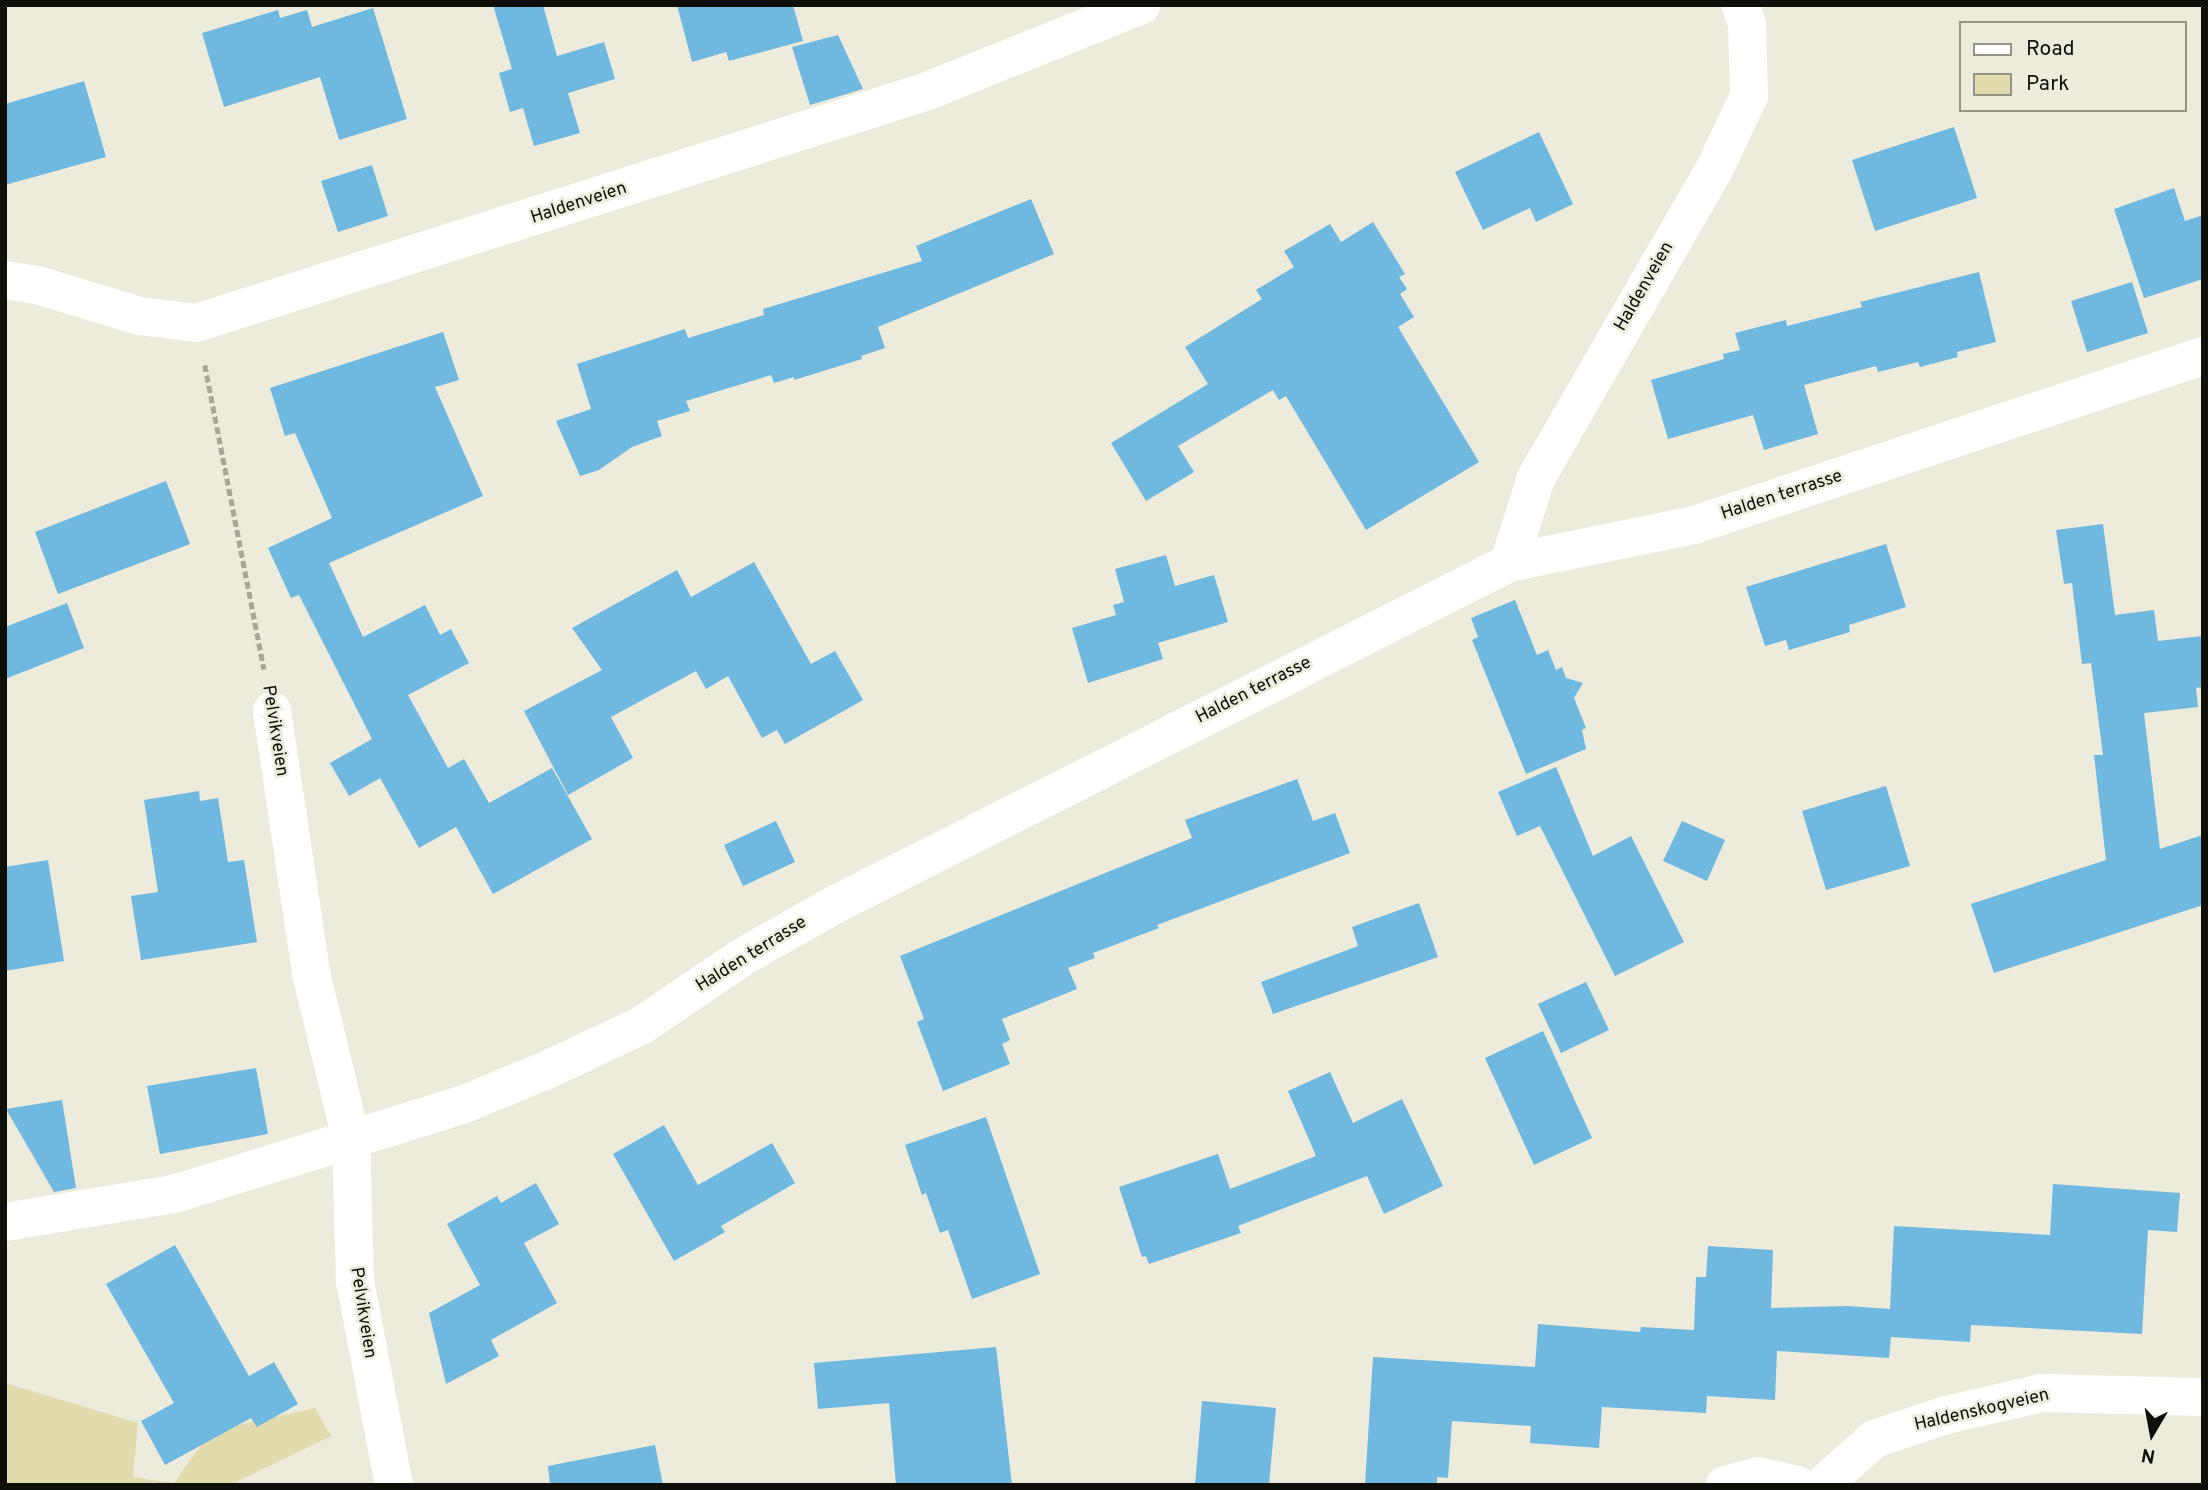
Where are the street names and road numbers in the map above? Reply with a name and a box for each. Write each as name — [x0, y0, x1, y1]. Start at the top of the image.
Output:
street label: Haldenveien — [528, 178, 630, 230]
street label: Haldenveien — [1611, 238, 1679, 336]
street label: Halden terrasse — [1719, 466, 1845, 526]
street label: Halden terrasse — [1193, 653, 1315, 729]
street label: Pelvikveien — [256, 684, 292, 778]
street label: Halden terrasse — [693, 912, 811, 998]
street label: Pelvikveien — [344, 1266, 380, 1360]
street label: Haldenskogveien — [1912, 1385, 2052, 1437]

